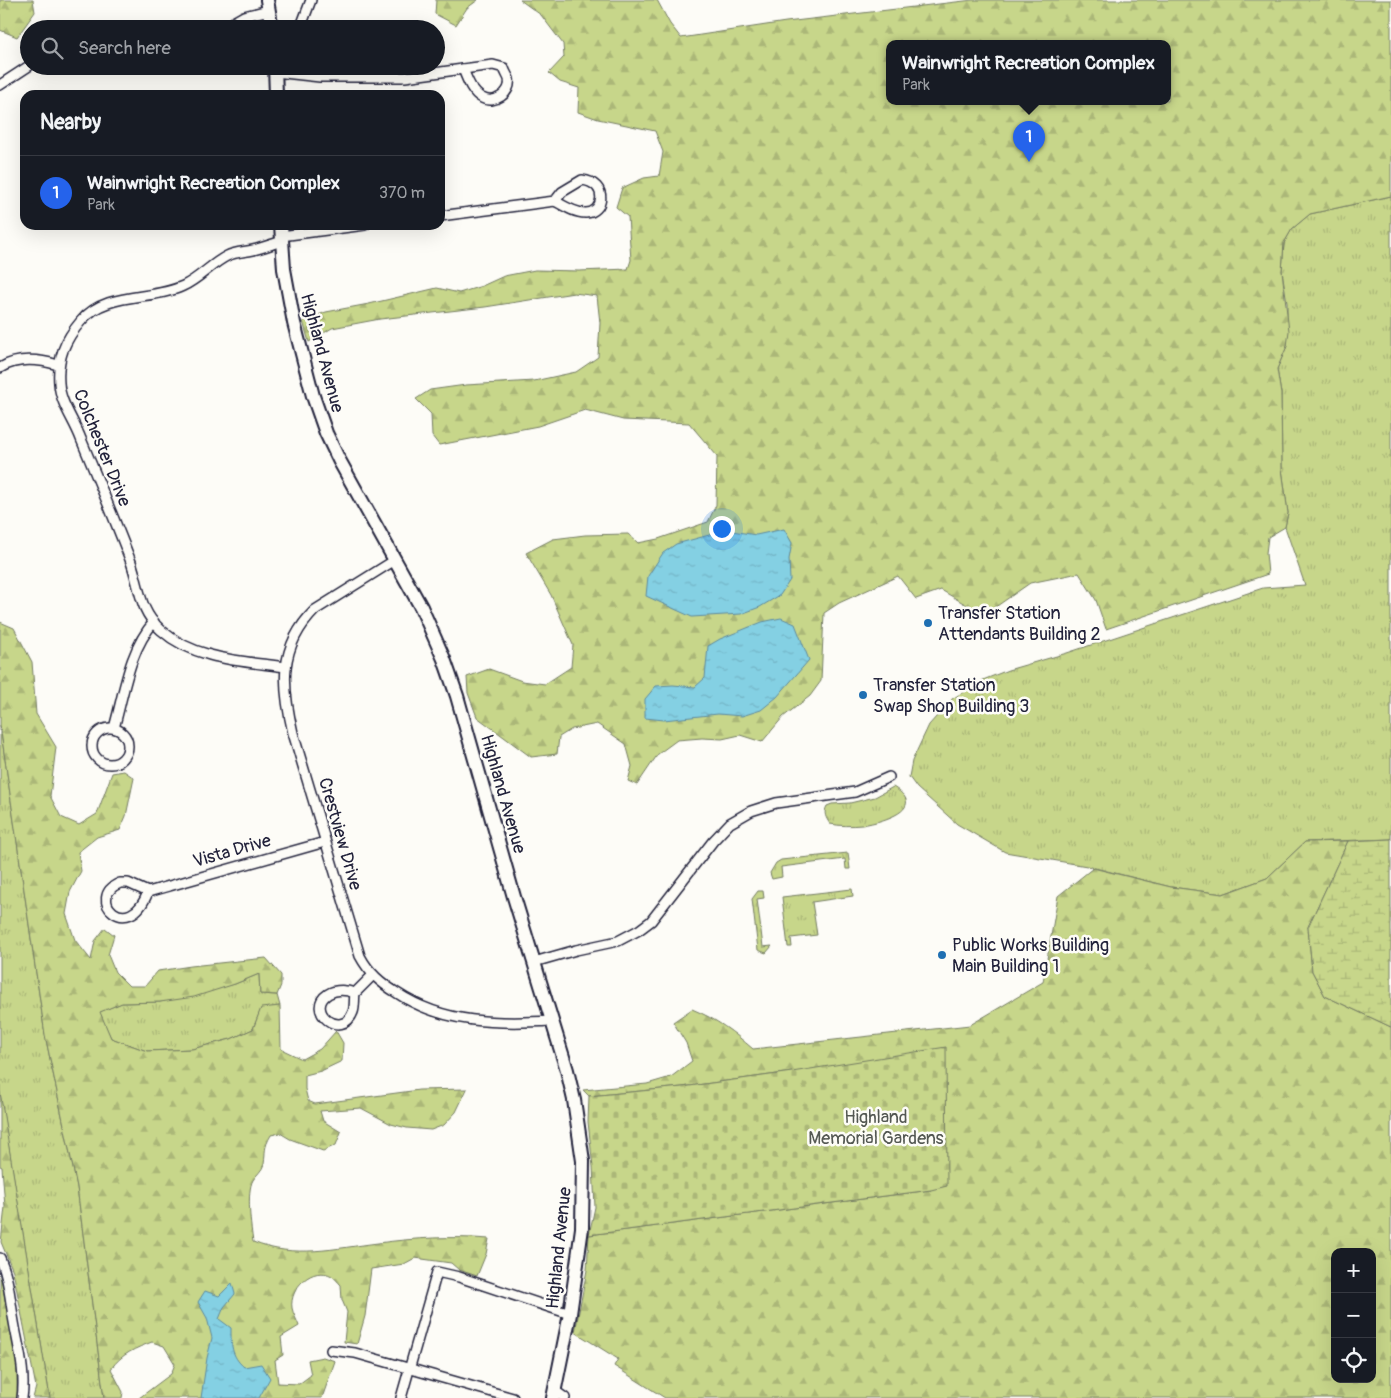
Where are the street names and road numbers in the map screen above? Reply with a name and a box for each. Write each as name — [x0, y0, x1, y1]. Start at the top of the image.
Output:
street label: Highland Avenue — [295, 291, 349, 415]
street label: Colchester Drive — [68, 386, 136, 510]
street label: Highland Avenue — [475, 732, 531, 856]
street label: Crestview Drive — [313, 775, 367, 893]
street label: Vista Drive — [190, 829, 274, 873]
street label: Highland Avenue — [541, 1186, 577, 1310]

